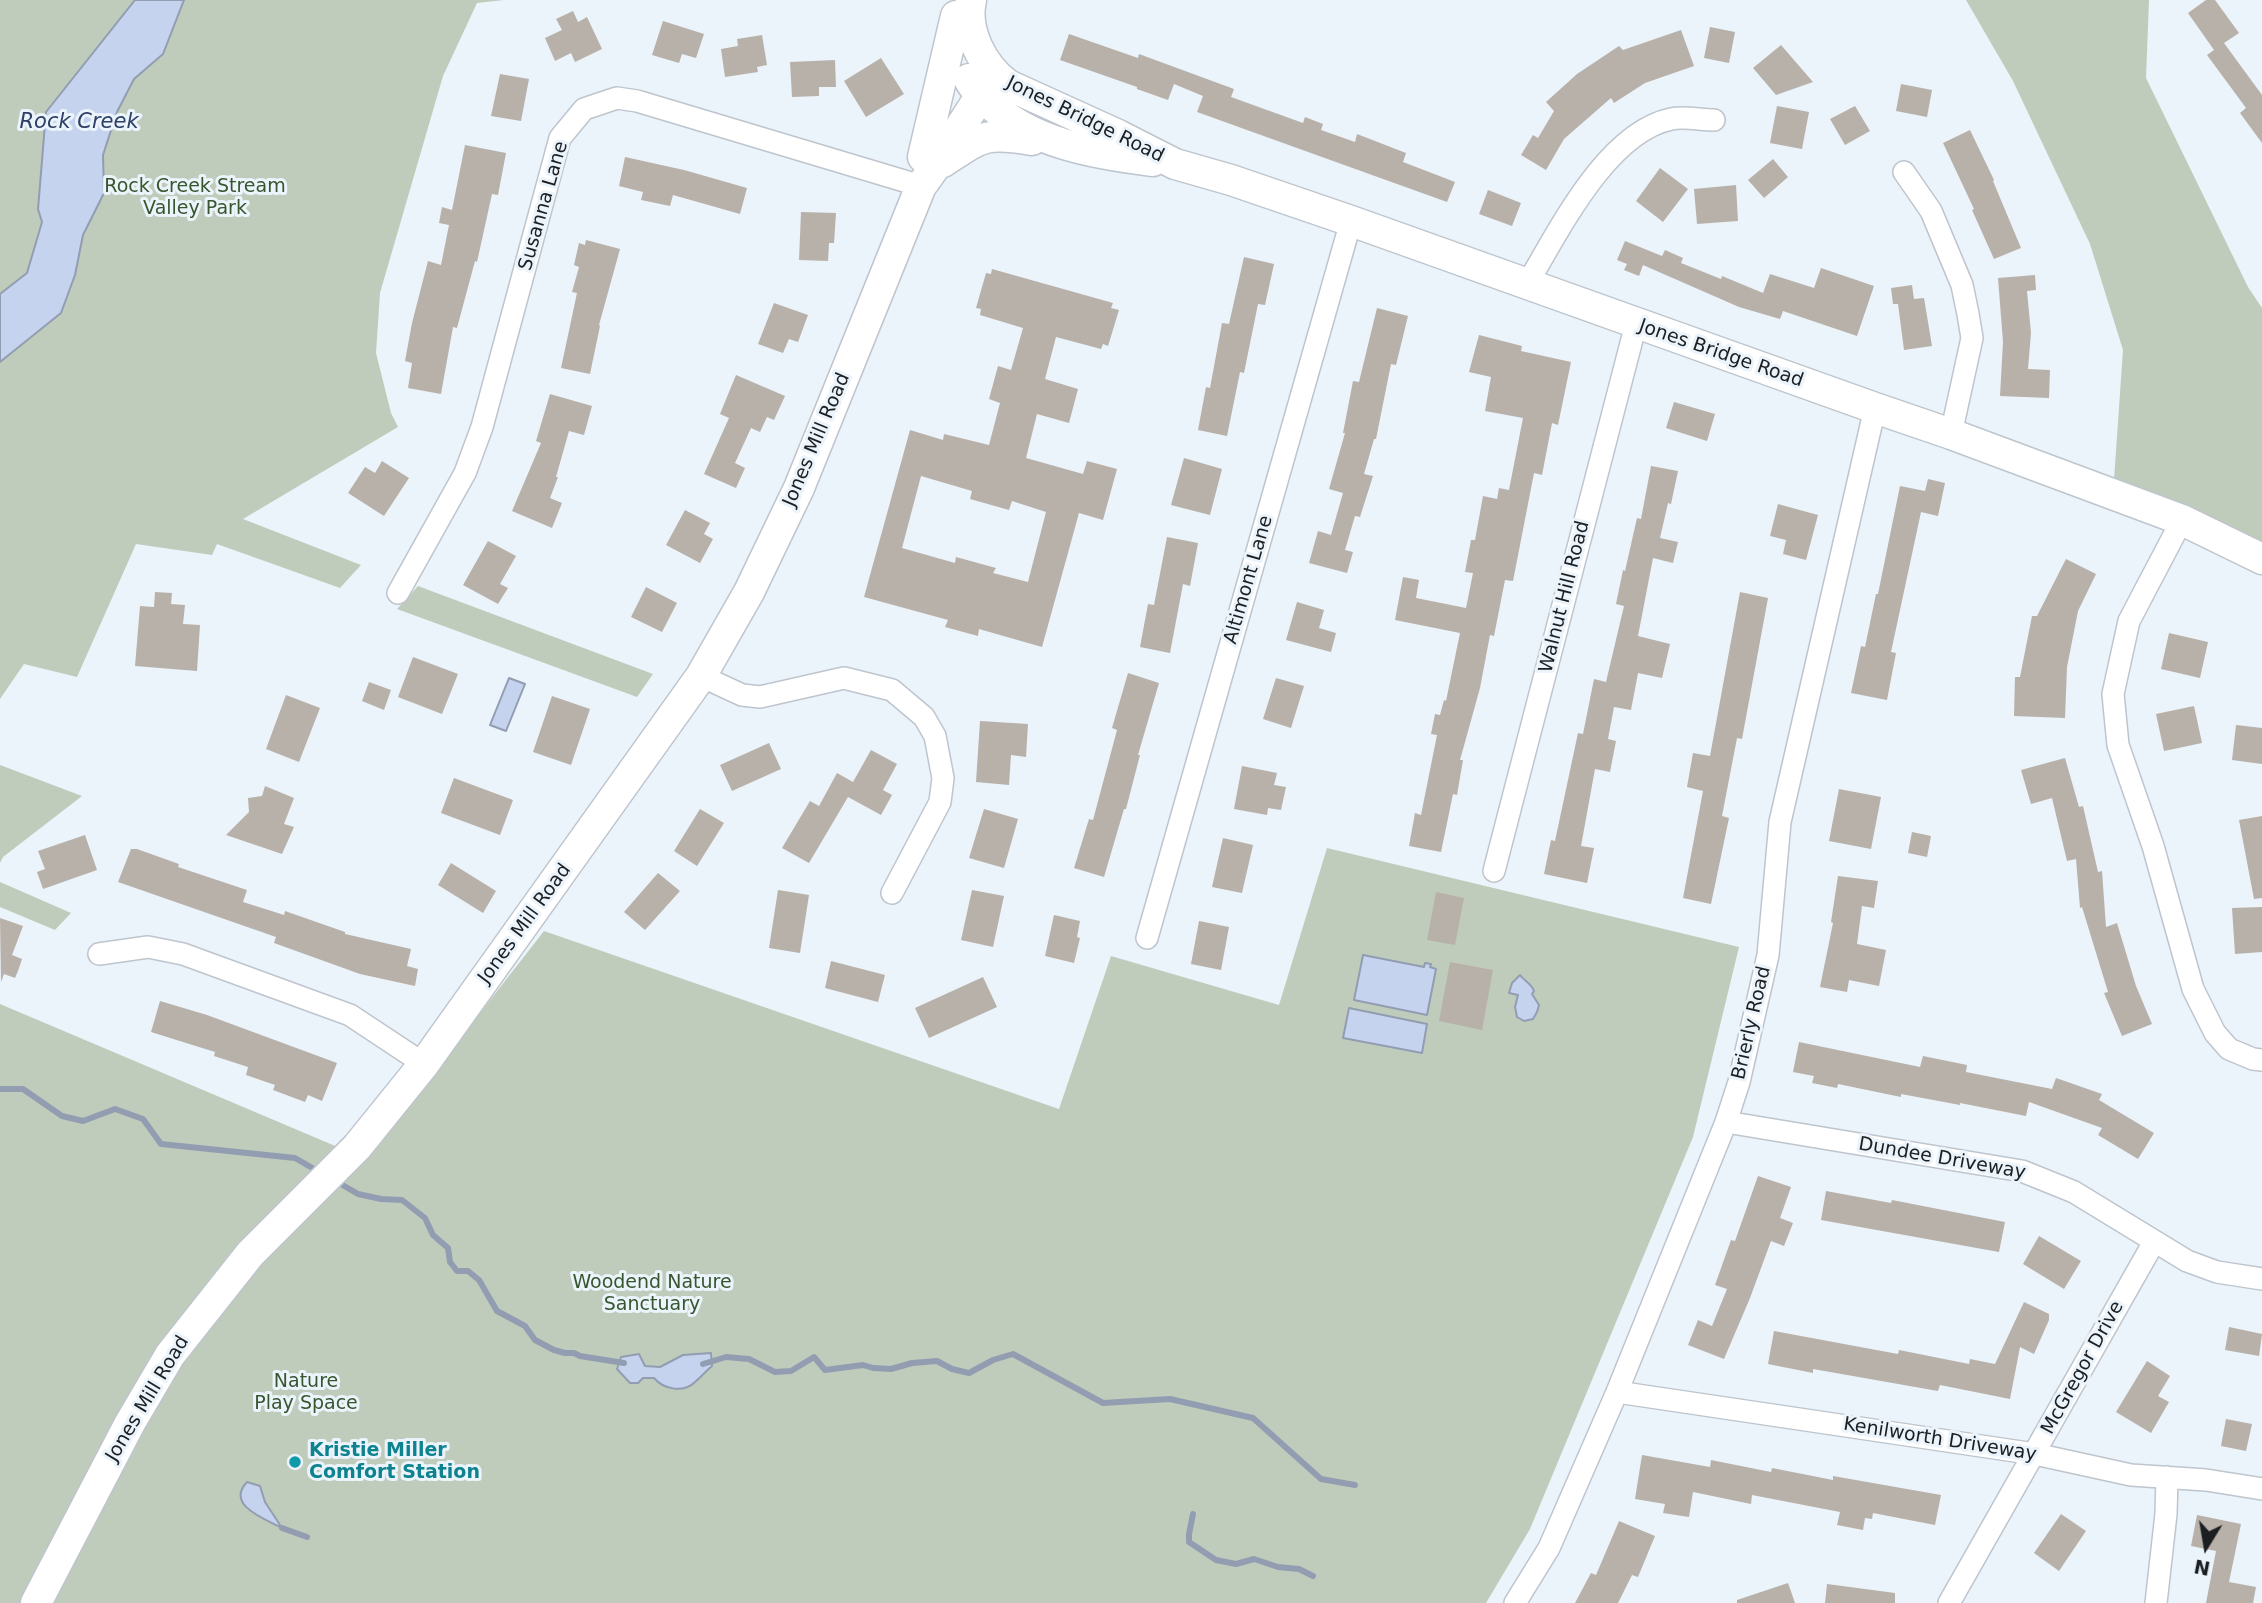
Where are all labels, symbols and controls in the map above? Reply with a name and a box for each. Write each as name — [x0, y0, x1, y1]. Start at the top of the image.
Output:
street label: Jones Bridge Road — [1002, 72, 1168, 168]
water label: Rock Creek — [19, 110, 139, 136]
street label: Susanna Lane — [515, 139, 573, 273]
park label: Rock Creek Stream Valley Park — [104, 176, 286, 220]
street label: Jones Bridge Road — [1636, 315, 1806, 393]
street label: Jones Mill Road — [779, 370, 855, 510]
street label: Altimont Lane — [1220, 513, 1278, 647]
street label: Walnut Hill Road — [1535, 519, 1595, 675]
street label: Jones Mill Road — [474, 860, 576, 988]
street label: Brierly Road — [1728, 964, 1776, 1082]
street label: Dundee Driveway — [1857, 1133, 2027, 1185]
park label: Woodend Nature Sanctuary — [572, 1272, 732, 1316]
street label: McGregor Drive — [2037, 1297, 2129, 1439]
street label: Jones Mill Road — [101, 1332, 195, 1466]
park label: Nature Play Space — [254, 1371, 358, 1415]
street label: Kenilworth Driveway — [1842, 1413, 2038, 1467]
place label: Kristie Miller Comfort Station — [309, 1440, 480, 1484]
marker: Kristie Miller Comfort Station — [287, 1454, 303, 1470]
north arrow — [2171, 1512, 2241, 1582]
text: N — [2192, 1555, 2212, 1580]

